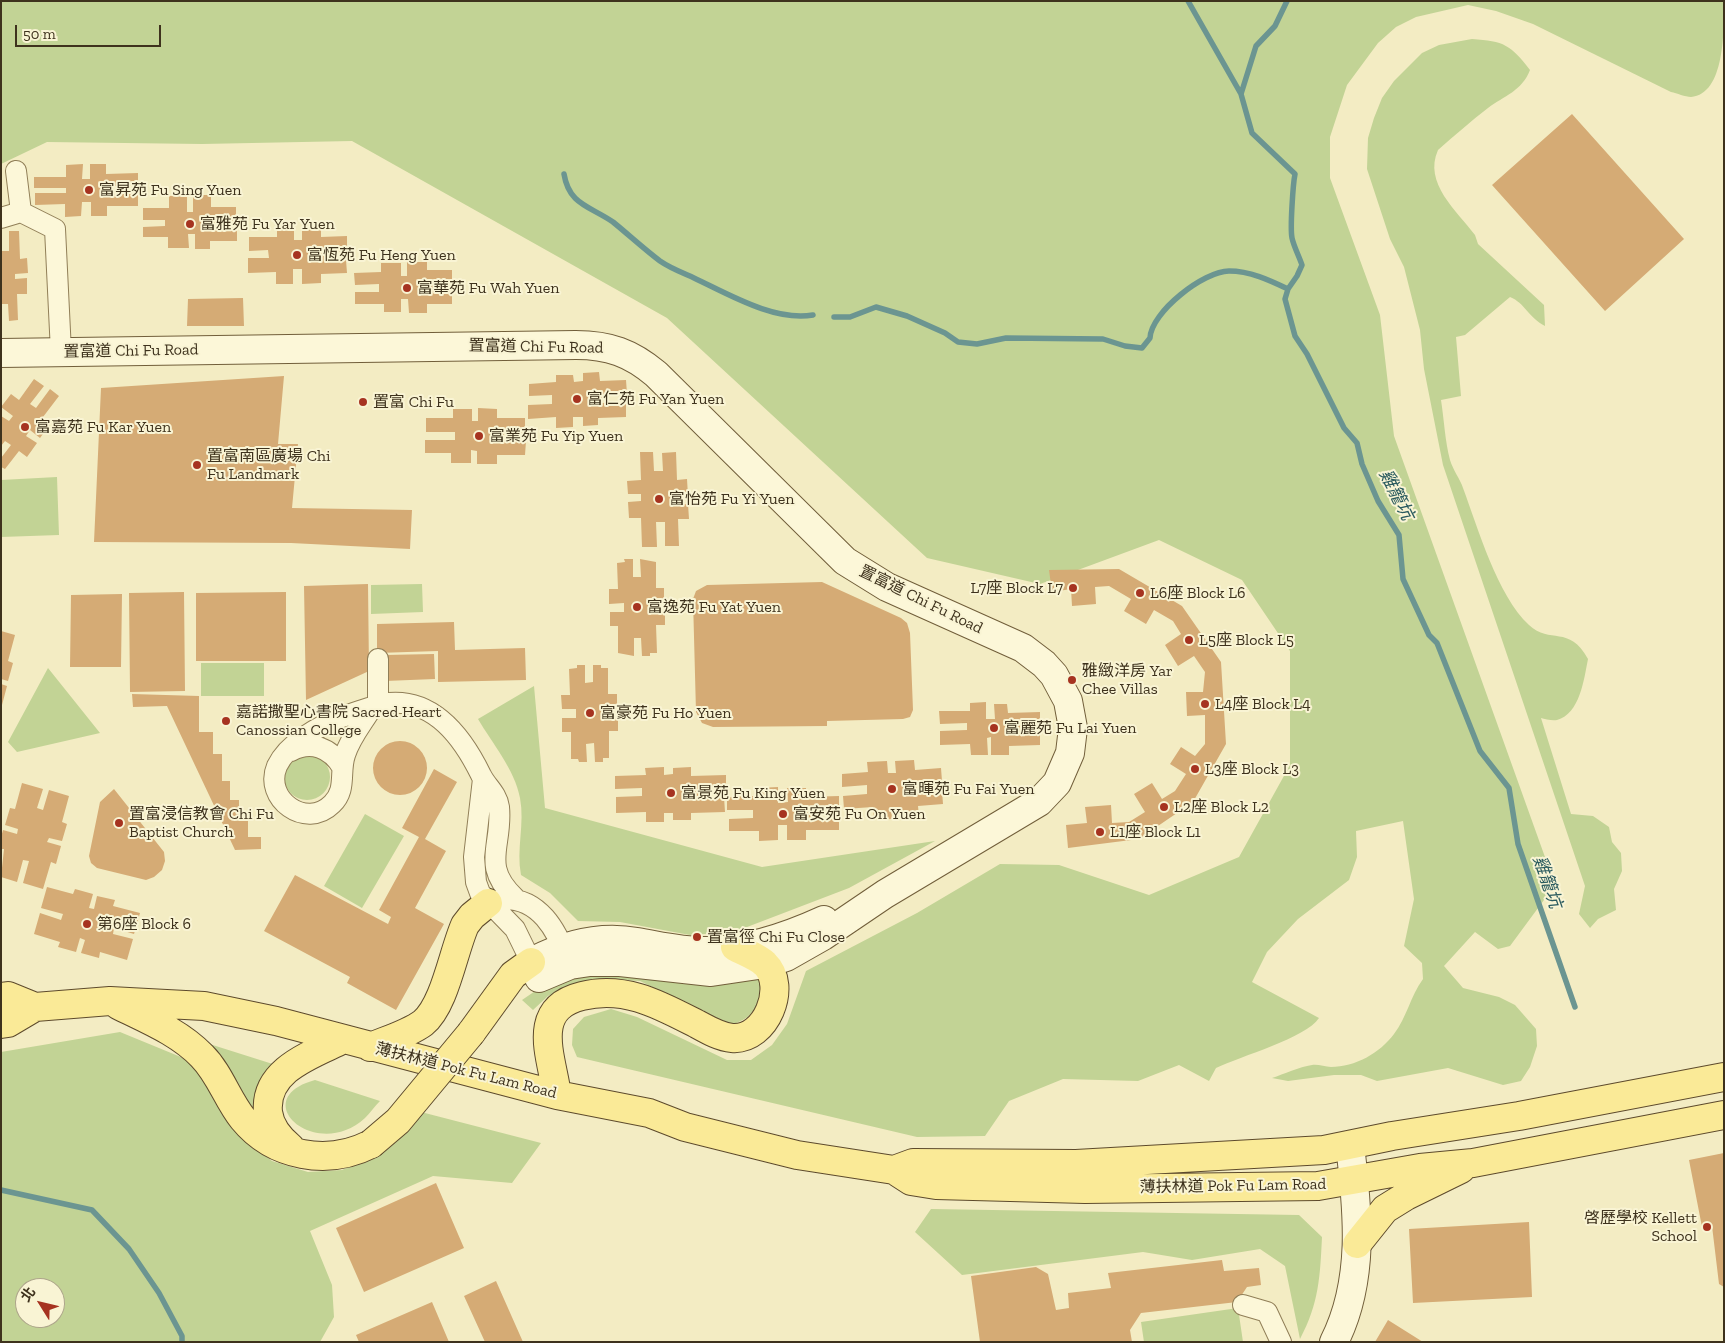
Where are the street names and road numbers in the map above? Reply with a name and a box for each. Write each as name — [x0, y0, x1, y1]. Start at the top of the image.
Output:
street label: 置富道 Chi Fu Road — [468, 336, 604, 358]
street label: 置富道 Chi Fu Road — [63, 340, 199, 362]
street label: 置富道 Chi Fu Road — [856, 562, 986, 638]
street label: 薄扶林道 Pok Fu Lam Road — [373, 1039, 559, 1103]
street label: 薄扶林道 Pok Fu Lam Road — [1140, 1175, 1326, 1197]

